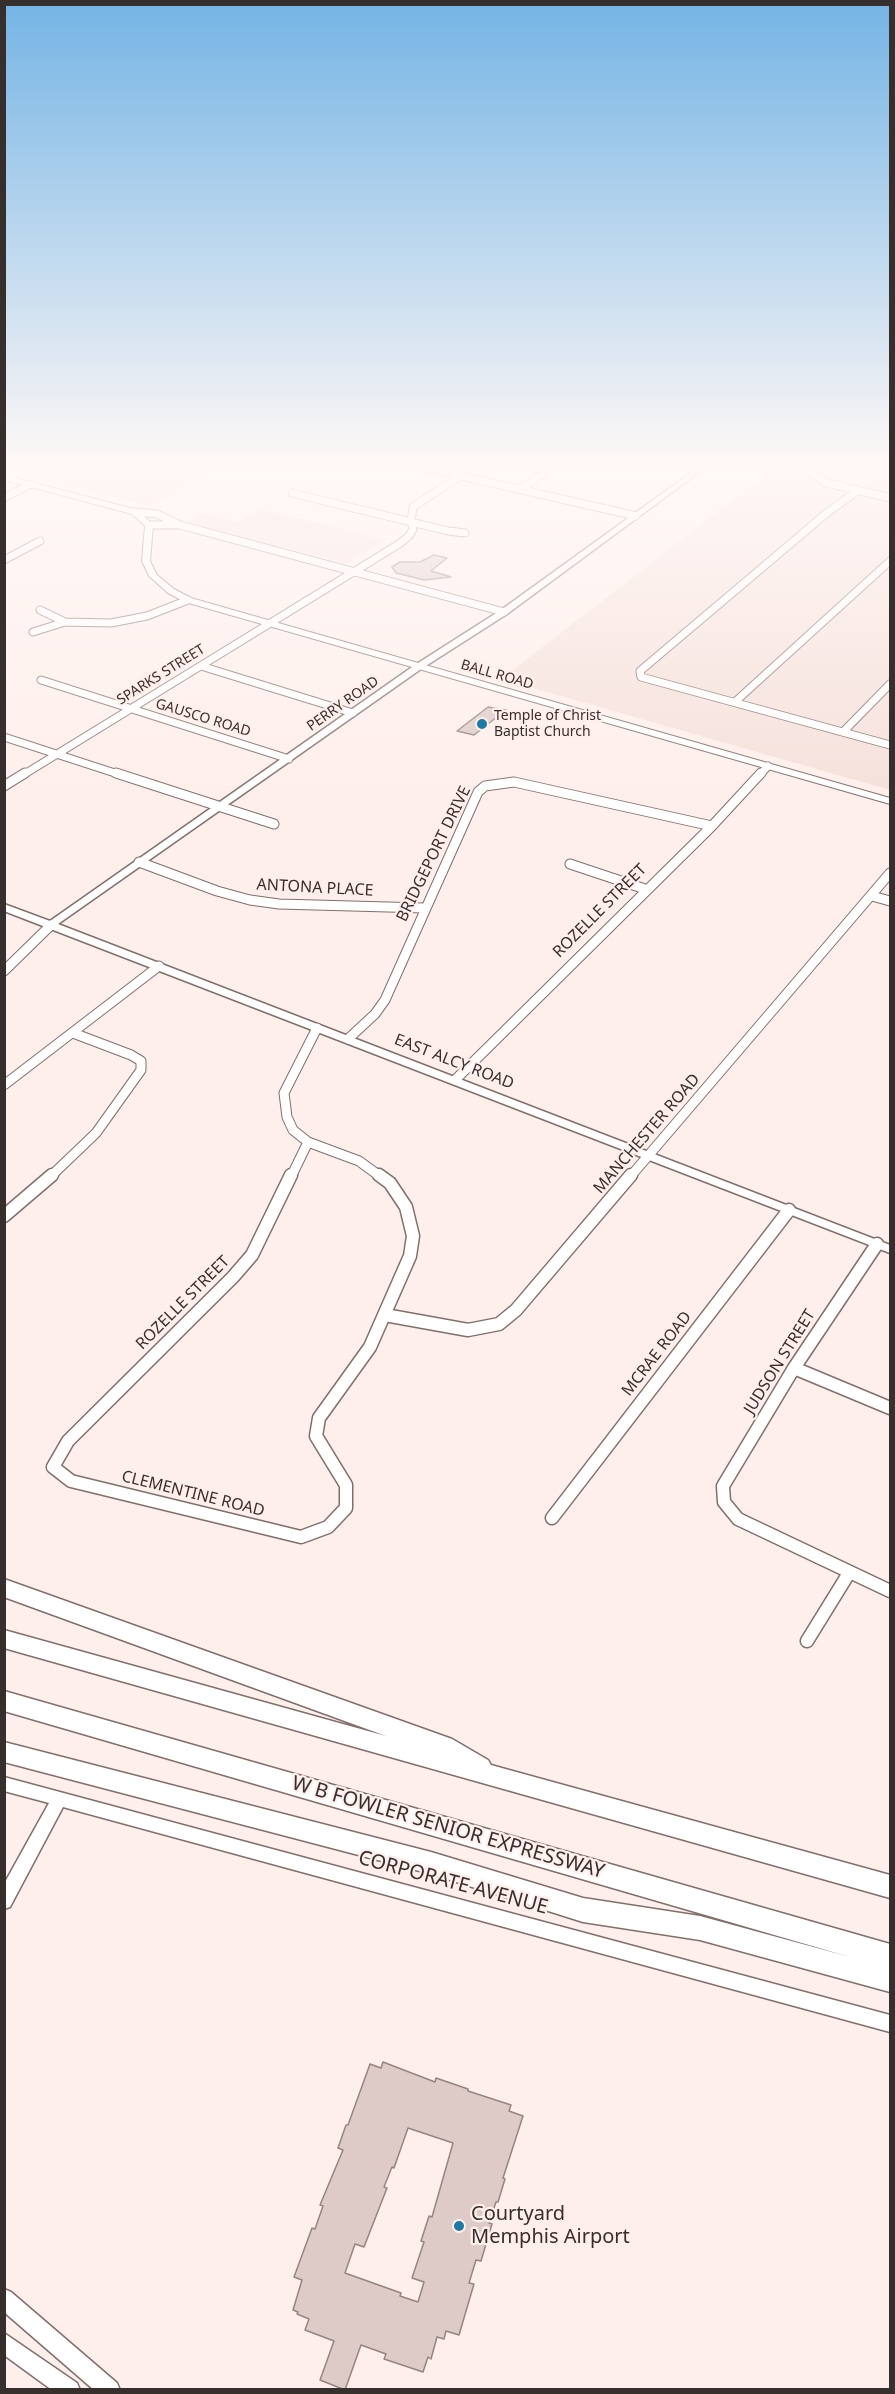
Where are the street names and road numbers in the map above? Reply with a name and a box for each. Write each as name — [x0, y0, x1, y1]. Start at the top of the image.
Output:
street label: SPARKS STREET — [114, 641, 208, 709]
street label: BALL ROAD — [459, 657, 535, 693]
street label: PERRY ROAD — [304, 673, 382, 735]
street label: GAUSCO ROAD — [153, 696, 253, 740]
street label: BRIDGEPORT DRIVE — [393, 783, 475, 925]
street label: ROZELLE STREET — [549, 860, 651, 962]
street label: ANTONA PLACE — [256, 875, 374, 901]
street label: EAST ALCY ROAD — [391, 1030, 517, 1094]
street label: MANCHESTER ROAD — [590, 1070, 704, 1198]
street label: ROZELLE STREET — [132, 1252, 234, 1354]
street label: JUDSON STREET — [740, 1306, 820, 1418]
street label: MCRAE ROAD — [618, 1308, 696, 1400]
street label: CLEMENTINE ROAD — [120, 1467, 266, 1521]
street label: W B FOWLER SENIOR EXPRESSWAY — [289, 1772, 607, 1884]
street label: CORPORATE AVENUE — [356, 1846, 550, 1920]

